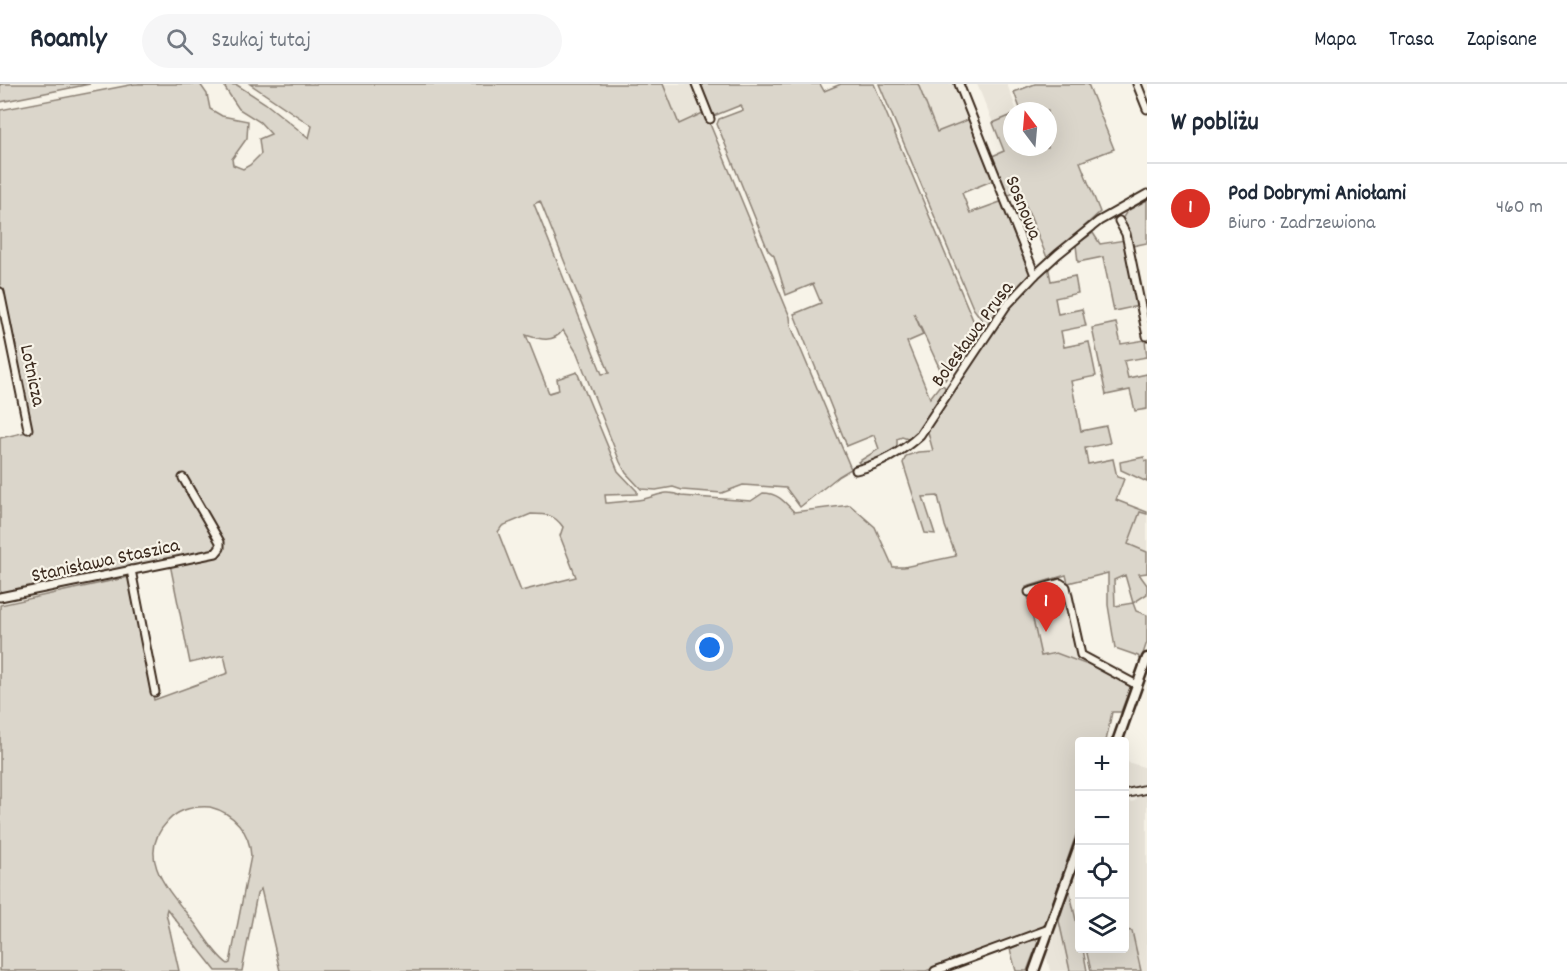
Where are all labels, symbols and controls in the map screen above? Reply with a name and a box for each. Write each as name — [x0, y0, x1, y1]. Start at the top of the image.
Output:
search box — [142, 14, 562, 68]
text: Roamly — [30, 21, 106, 61]
icon: search — [163, 25, 196, 58]
text: Szukaj tutaj — [211, 26, 311, 57]
text: Mapa — [1314, 26, 1356, 56]
text: Trasa — [1389, 26, 1434, 56]
text: Zapisane — [1467, 26, 1537, 56]
north arrow — [1003, 102, 1057, 156]
text: W pobliżu — [1171, 105, 1259, 142]
street label: Sosnowa — [997, 172, 1048, 245]
text: Pod Dobrymi Aniołami — [1228, 179, 1406, 210]
text: 1 — [1188, 194, 1193, 222]
text: 460 m — [1496, 194, 1543, 222]
text: Biuro · Zadrzewiona — [1228, 210, 1375, 238]
street label: Bolesława Prusa — [925, 276, 1022, 393]
street label: Lotnicza — [11, 342, 51, 410]
street label: Stanisława Staszica — [29, 532, 183, 591]
pin: 1 — [1026, 582, 1066, 632]
your location — [695, 633, 724, 662]
map controls — [1075, 737, 1129, 953]
button: + — [1075, 737, 1129, 791]
button: − — [1075, 791, 1129, 845]
button: locate — [1075, 845, 1129, 899]
button: layers — [1075, 899, 1129, 953]

